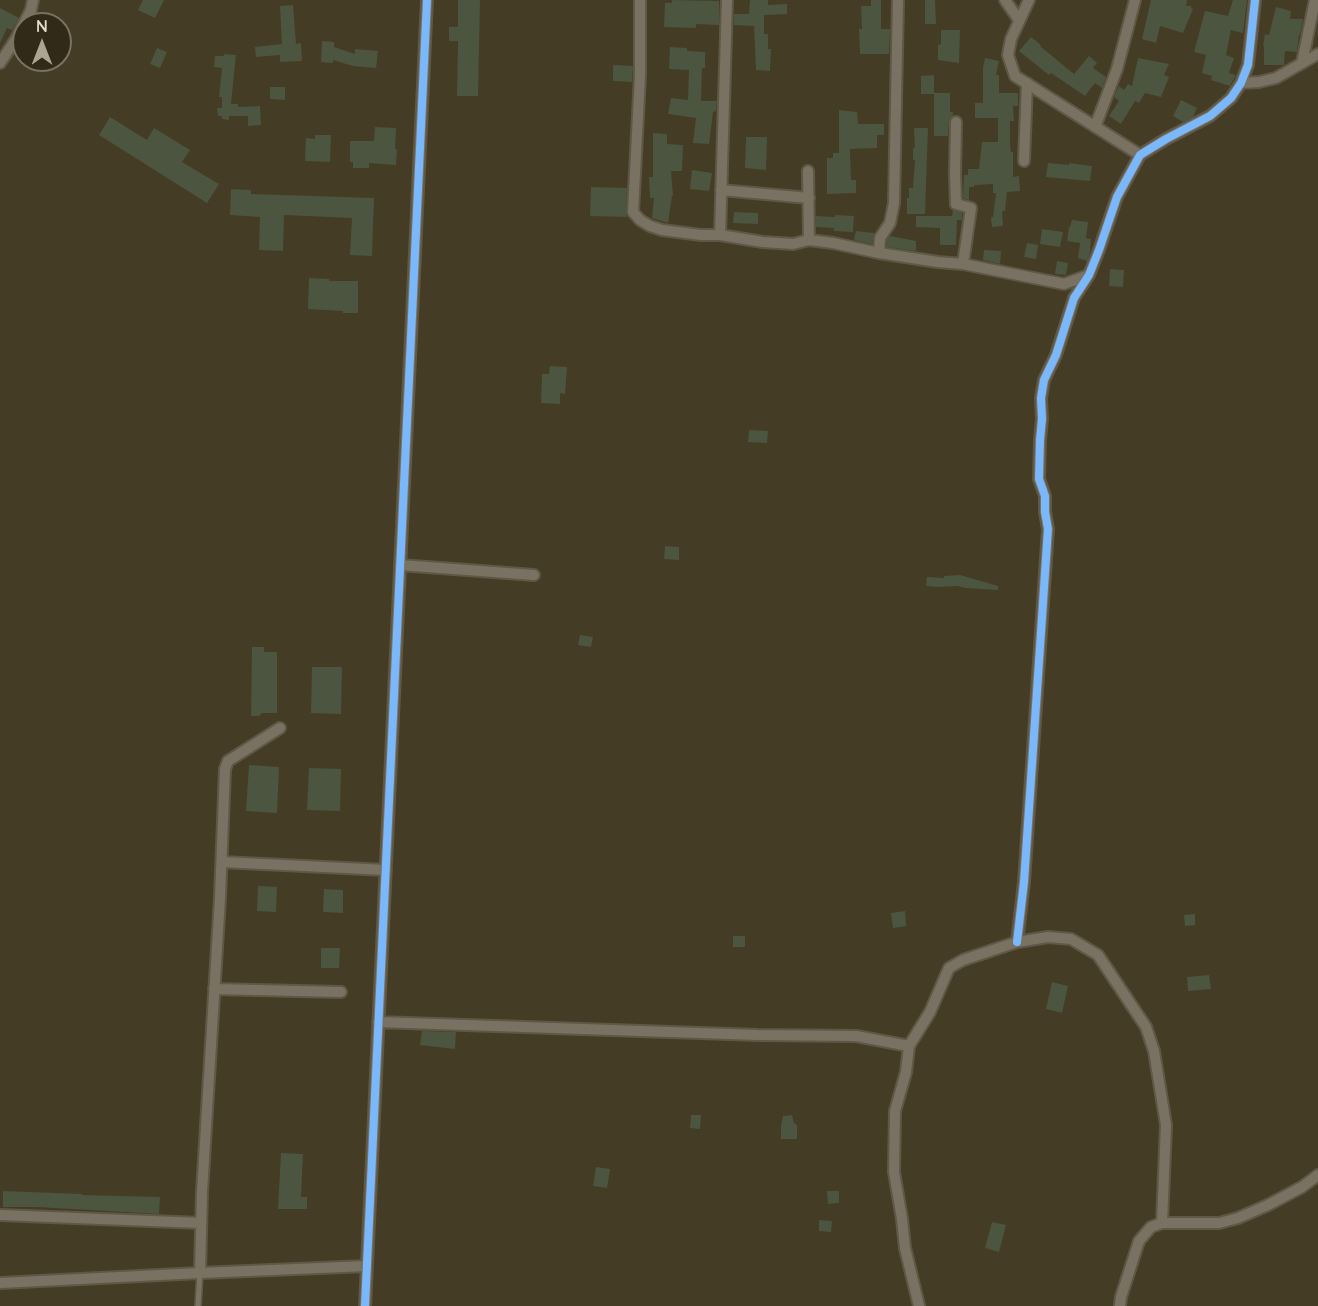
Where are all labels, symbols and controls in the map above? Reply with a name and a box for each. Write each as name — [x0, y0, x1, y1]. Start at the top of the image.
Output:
north arrow — [12, 12, 72, 72]
text: N — [36, 16, 48, 36]

